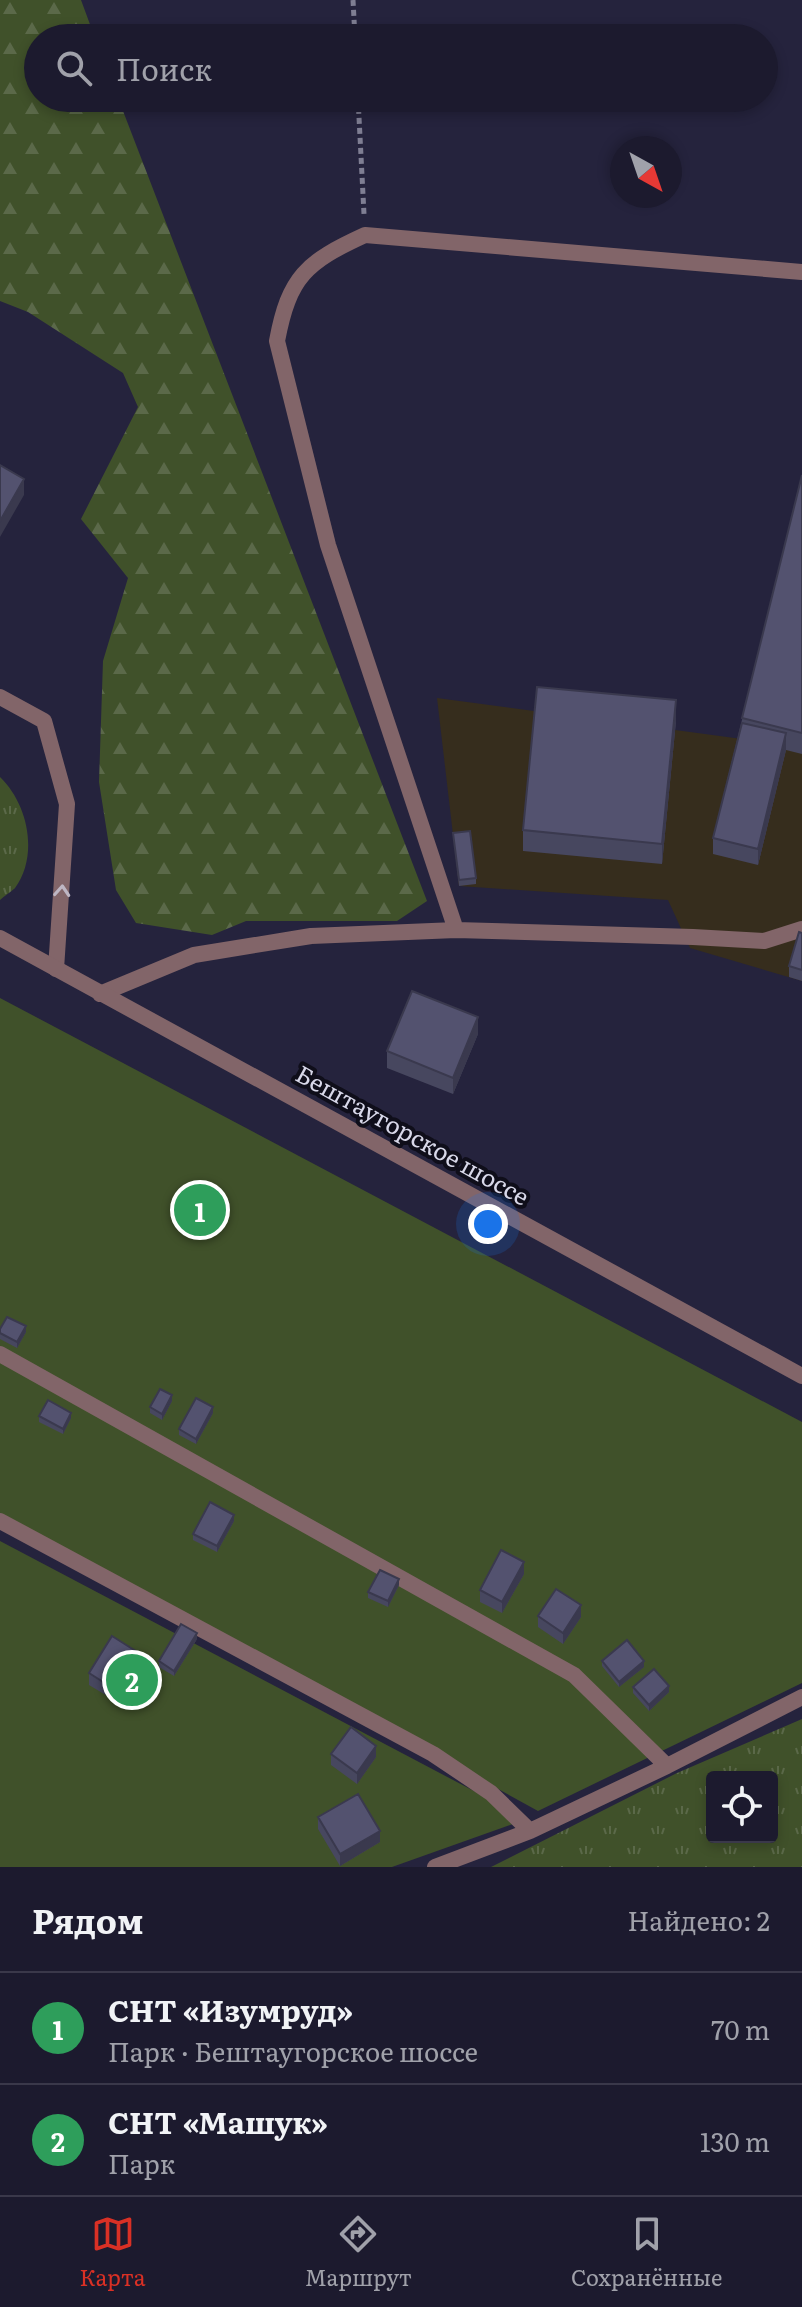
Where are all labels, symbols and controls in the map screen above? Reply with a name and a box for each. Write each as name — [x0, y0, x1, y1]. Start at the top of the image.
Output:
search box — [24, 24, 778, 112]
icon: search — [52, 46, 96, 90]
text: Поиск — [116, 46, 212, 90]
north arrow — [610, 136, 682, 208]
one-way arrow — [53, 884, 70, 897]
street label: Бештаугорское шоссе — [290, 1055, 536, 1213]
pin: 1 — [174, 1180, 226, 1240]
your location — [468, 1204, 508, 1244]
pin: 2 — [106, 1650, 158, 1710]
map controls — [706, 1771, 778, 1843]
button: locate — [706, 1771, 778, 1843]
text: Рядом — [32, 1894, 144, 1944]
text: Найдено: 2 — [627, 1900, 770, 1939]
text: СНТ «Изумруд» — [108, 1987, 353, 2031]
text: 1 — [53, 2009, 63, 2048]
text: 70 m — [711, 2009, 770, 2048]
text: Парк · Бештаугорское шоссе — [108, 2031, 478, 2070]
text: СНТ «Машук» — [108, 2099, 328, 2143]
text: 2 — [51, 2121, 65, 2160]
text: 130 m — [700, 2121, 770, 2160]
text: Парк — [108, 2143, 175, 2182]
tab: Карта — [80, 2212, 146, 2293]
tab: Маршрут — [305, 2212, 412, 2293]
tab: Сохранённые — [571, 2212, 722, 2293]

